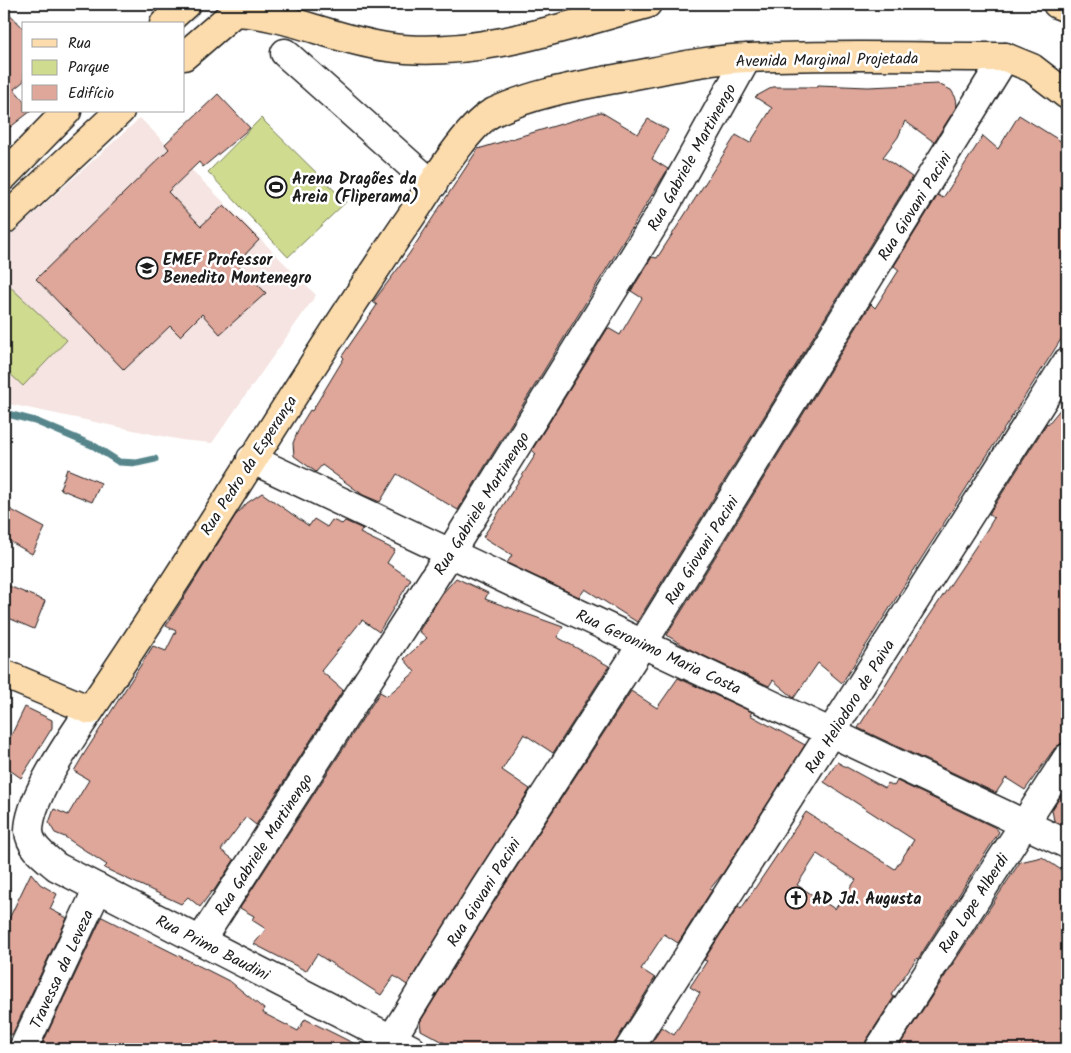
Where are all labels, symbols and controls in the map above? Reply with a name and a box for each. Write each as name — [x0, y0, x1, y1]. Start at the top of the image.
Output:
legend — [22, 22, 185, 112]
text: Rua — [68, 32, 91, 56]
street label: Avenida Marginal Projetada — [735, 46, 919, 75]
text: Parque — [68, 56, 109, 80]
street label: Rua Gabriele Martinengo — [641, 80, 743, 236]
text: Edifício — [68, 82, 114, 106]
street label: Rua Giovani Pacini — [872, 146, 959, 266]
place label: Arena Dragões da Areia (Fliperama) — [292, 167, 419, 210]
sports icon: Arena Dragões da Areia (Fliperama) — [264, 175, 288, 199]
place label: EMEF Professor Benedito Montenegro — [163, 248, 312, 291]
school or university icon: EMEF Professor Benedito Montenegro — [135, 256, 159, 280]
street label: Rua Pedro da Esperança — [194, 391, 304, 541]
street label: Rua Gabriele Martinengo — [428, 427, 537, 580]
street label: Rua Giovani Pacini — [659, 490, 746, 610]
street label: Rua Geronimo Maria Costa — [572, 603, 745, 702]
street label: Rua Heliodoro de Paiva — [799, 635, 902, 779]
street label: Rua Gabriele Martinengo — [209, 769, 320, 921]
street label: Rua Giovani Pacini — [441, 832, 528, 952]
street label: Rua Lope Alberdi — [933, 848, 1017, 959]
church icon: AD Jd. Augusta — [784, 886, 808, 910]
place label: AD Jd. Augusta — [812, 887, 921, 912]
street label: Travessa da Leveza — [24, 906, 101, 1033]
street label: Rua Primo Baudini — [151, 909, 275, 988]

